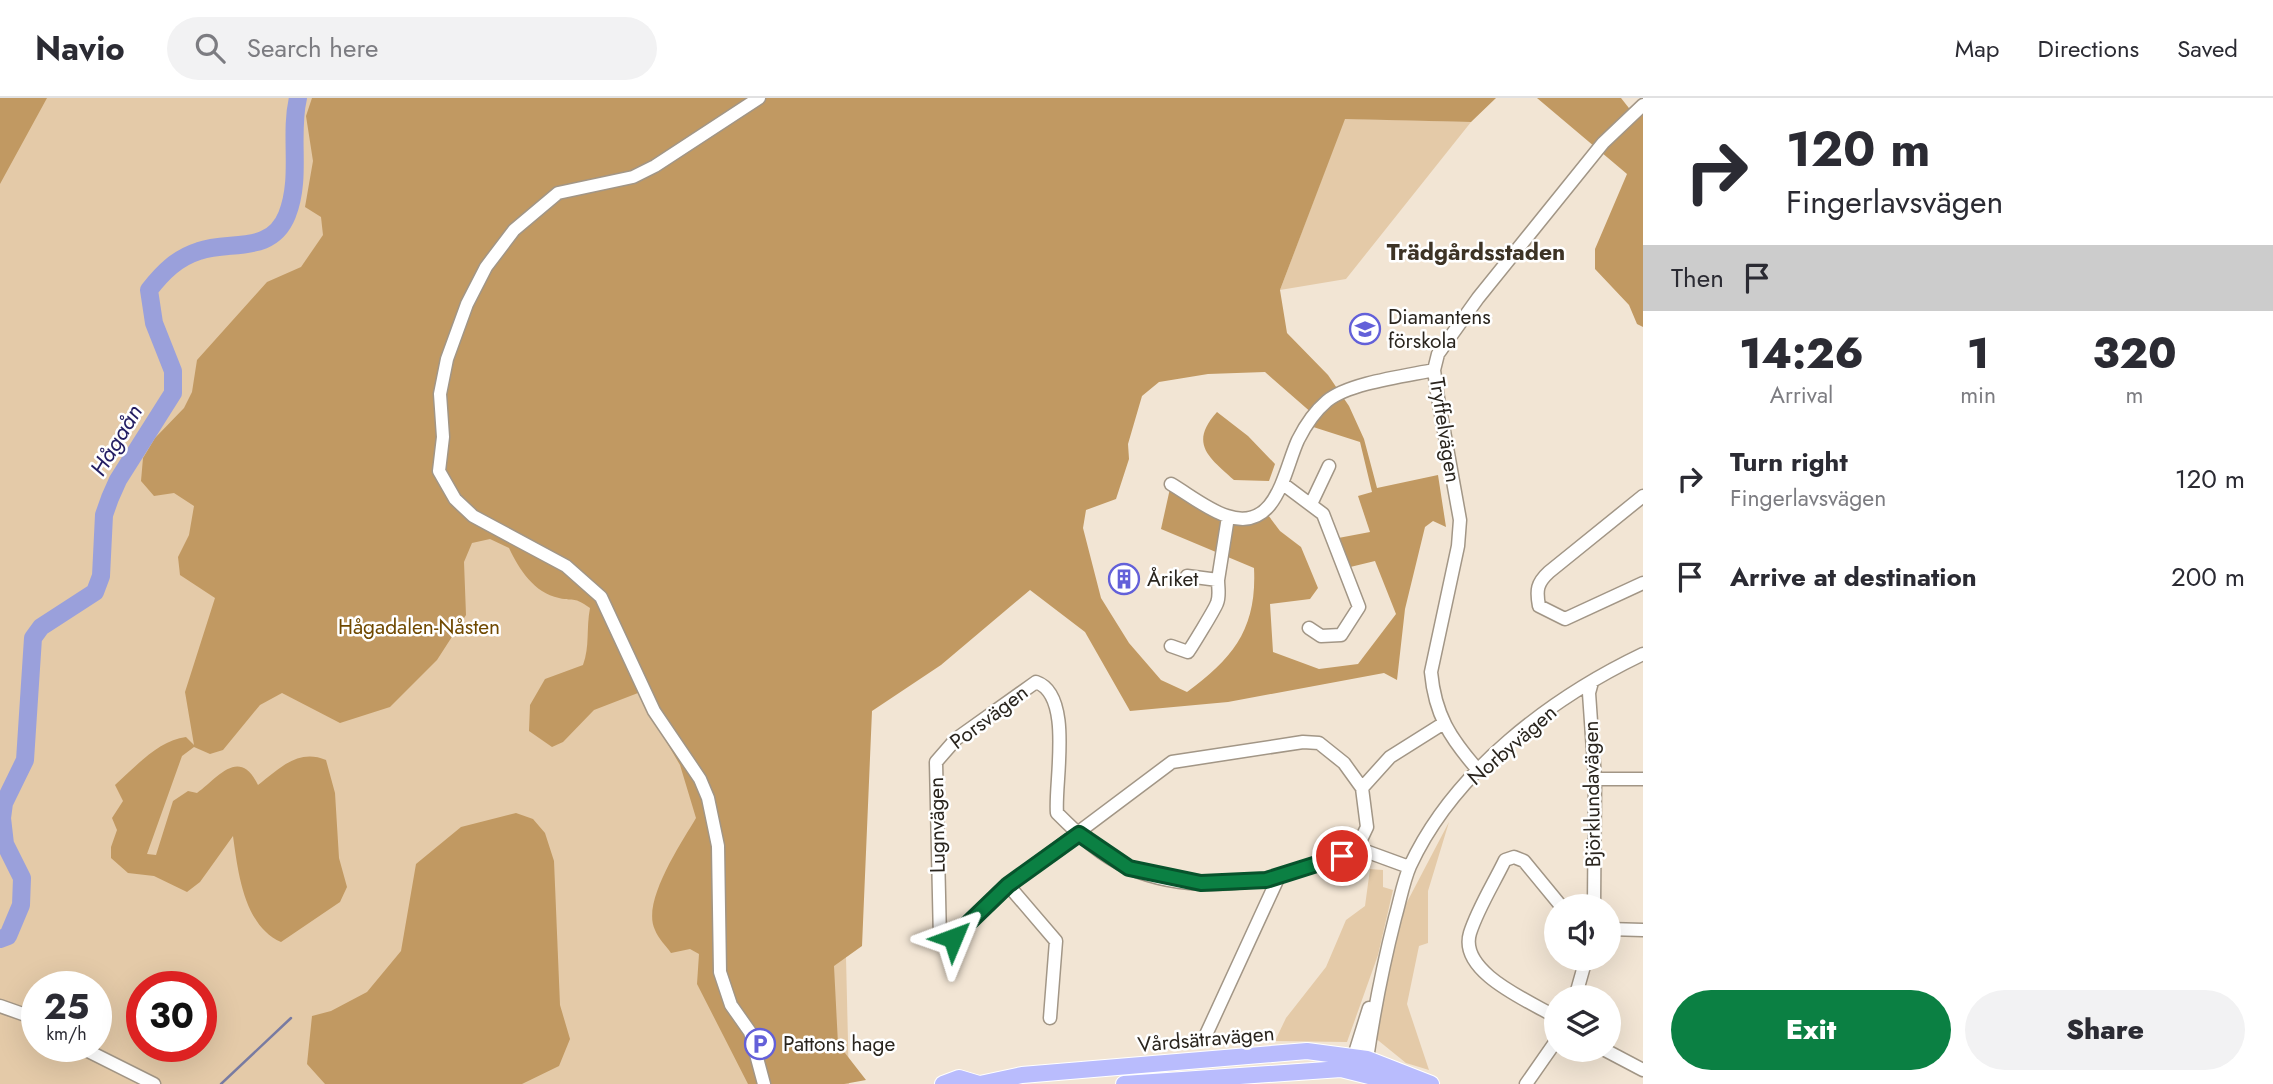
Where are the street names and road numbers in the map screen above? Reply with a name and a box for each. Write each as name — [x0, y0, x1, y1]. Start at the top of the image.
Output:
street label: Tryffelvägen — [1422, 375, 1468, 485]
street label: Porsvägen — [944, 678, 1034, 756]
street label: Norbyvägen — [1461, 698, 1563, 792]
street label: Björklundavägen — [1576, 720, 1608, 868]
street label: Lugnvägen — [921, 777, 953, 873]
street label: Vårdsätravägen — [1136, 1018, 1276, 1060]

